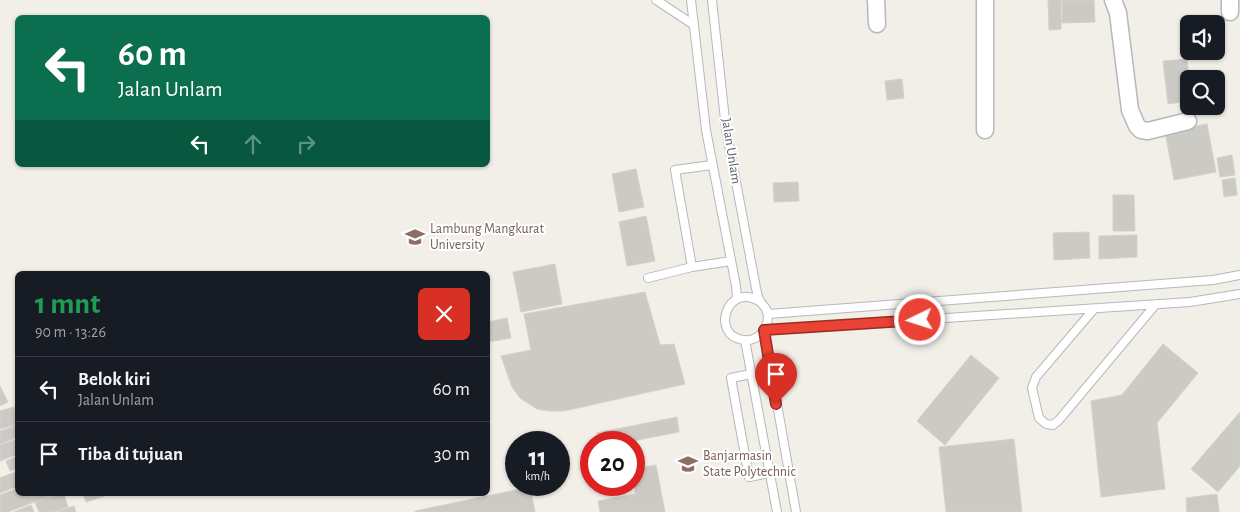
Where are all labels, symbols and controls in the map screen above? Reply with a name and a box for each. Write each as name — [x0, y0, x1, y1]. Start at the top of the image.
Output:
map controls — [1180, 15, 1225, 115]
button: sound — [1180, 15, 1225, 60]
icon: left — [35, 35, 100, 100]
text: 60 m — [118, 37, 187, 72]
button: search — [1180, 70, 1225, 115]
text: Jalan Unlam — [118, 78, 223, 100]
street label: Jalan Unlam — [719, 117, 743, 185]
icon: left — [186, 130, 214, 158]
icon: ahead — [239, 130, 267, 158]
icon: right — [292, 130, 320, 158]
place label: Lambung Mangkurat University — [430, 222, 544, 252]
school or university icon: Lambung Mangkurat University — [404, 226, 426, 248]
button: close — [418, 288, 470, 340]
text: 1 mnt — [35, 289, 100, 319]
position arrow — [893, 293, 945, 345]
text: 90 m · 13:26 — [35, 324, 106, 340]
pin — [755, 353, 797, 404]
icon: arrive — [762, 360, 790, 388]
text: Belok kiri — [78, 370, 150, 389]
icon: left — [35, 375, 63, 403]
text: 60 m — [433, 380, 470, 399]
text: Jalan Unlam — [78, 392, 154, 408]
speed limit sign: 20 — [580, 431, 645, 496]
icon: arrive — [35, 440, 63, 468]
text: Tiba di tujuan — [78, 445, 183, 464]
text: 30 m — [434, 445, 470, 464]
text: 11 — [528, 445, 547, 470]
place label: Banjarmasin State Polytechnic — [703, 449, 796, 479]
school or university icon: Banjarmasin State Polytechnic — [677, 453, 699, 475]
text: km/h — [525, 470, 550, 482]

